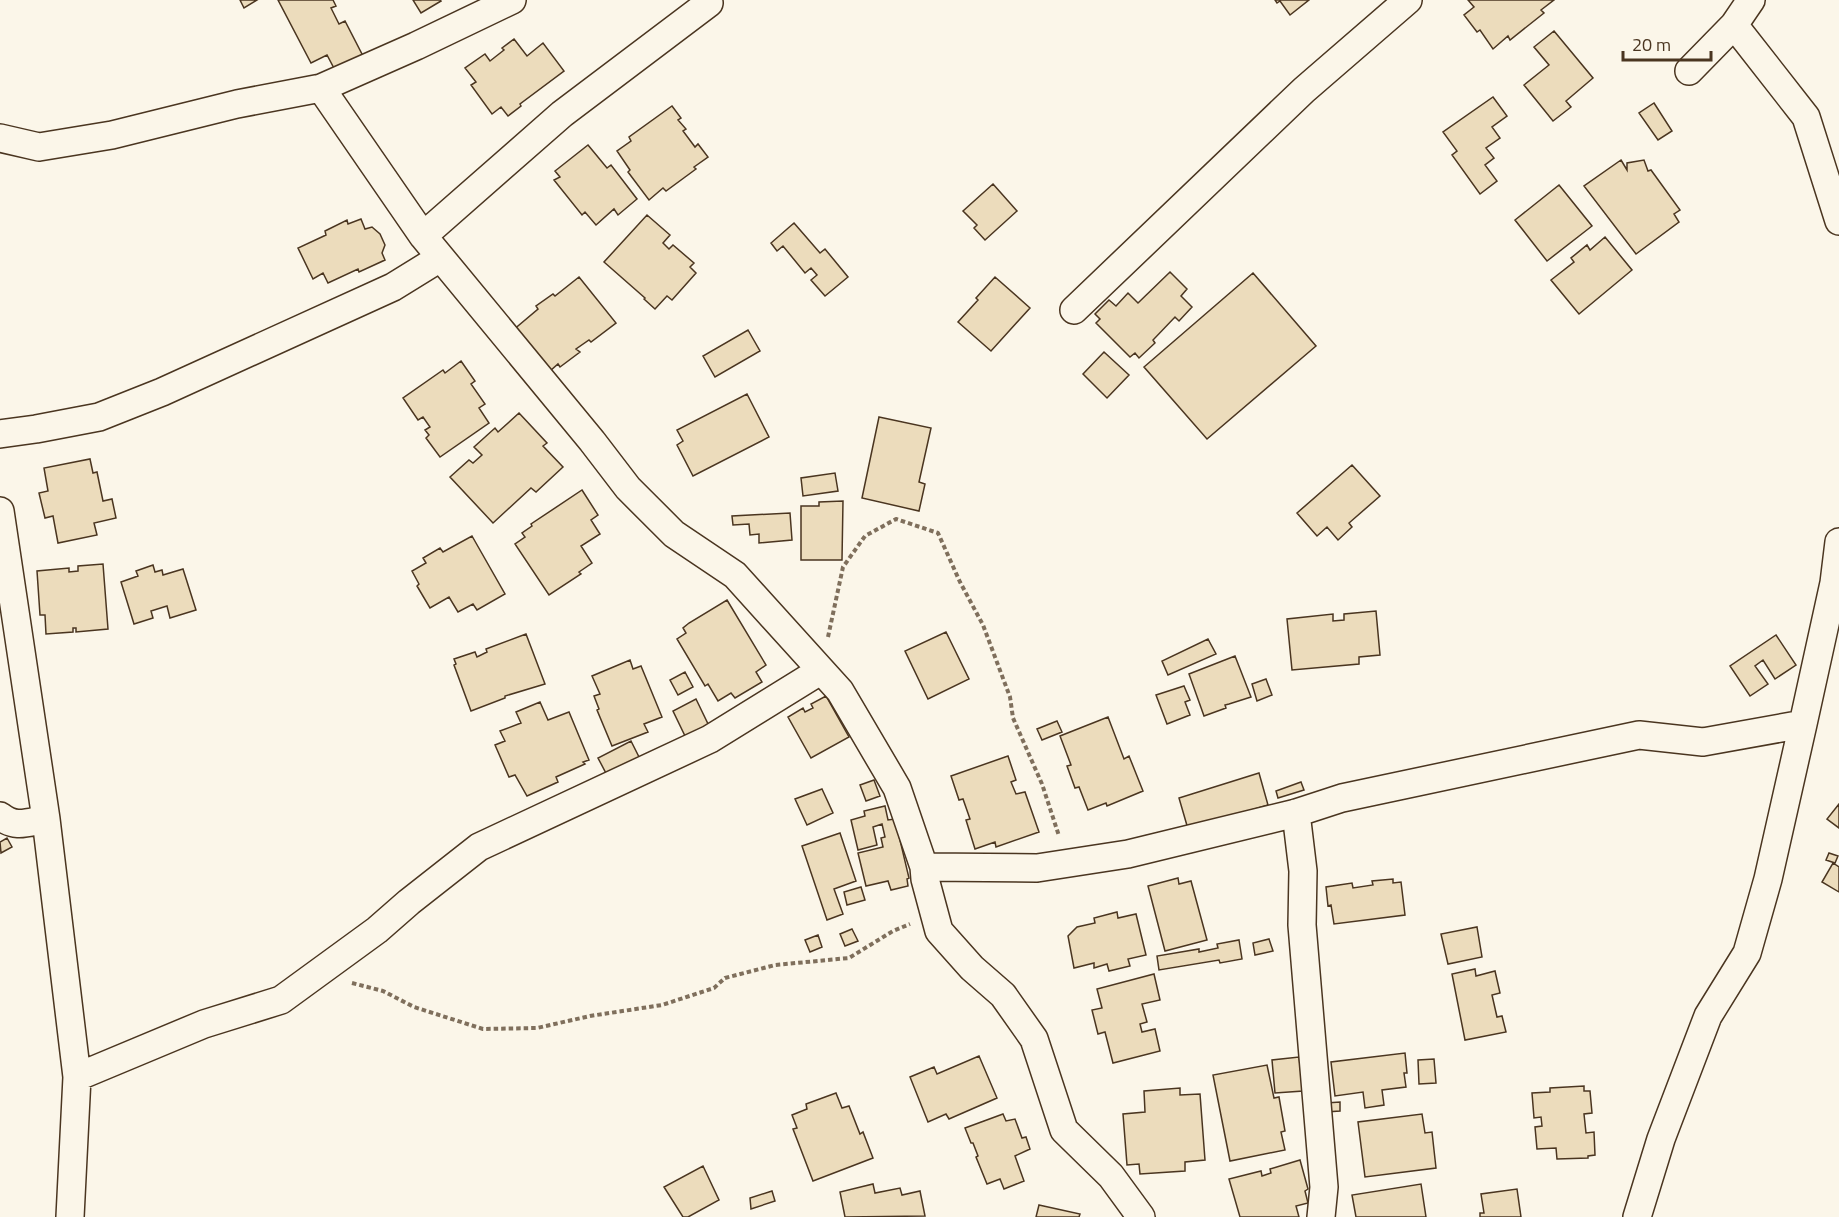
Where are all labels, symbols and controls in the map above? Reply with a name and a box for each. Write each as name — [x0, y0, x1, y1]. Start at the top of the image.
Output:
scale bar — [1623, 24, 1712, 62]
text: 20 m — [1632, 31, 1671, 58]

